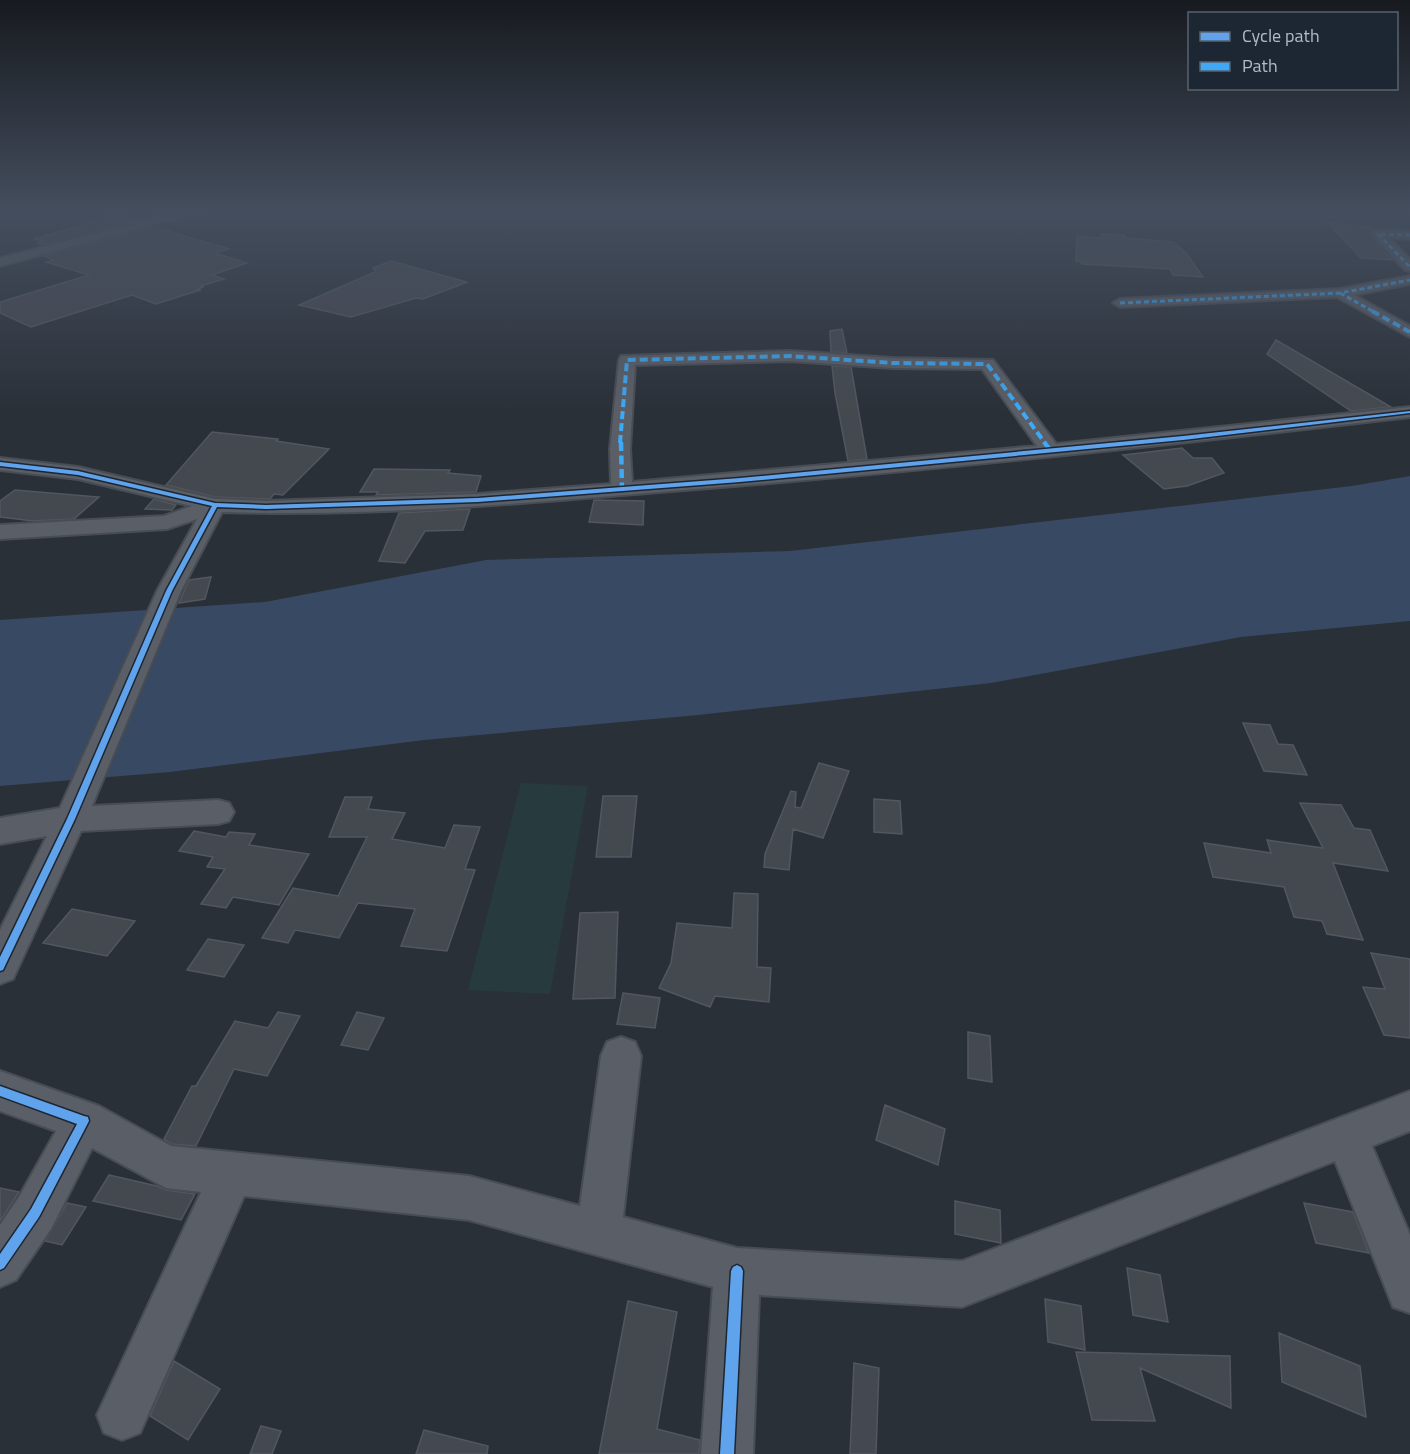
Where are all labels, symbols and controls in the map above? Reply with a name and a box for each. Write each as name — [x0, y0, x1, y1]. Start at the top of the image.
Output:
legend — [1188, 12, 1398, 90]
text: Cycle path — [1242, 22, 1320, 49]
text: Path — [1242, 52, 1278, 79]

